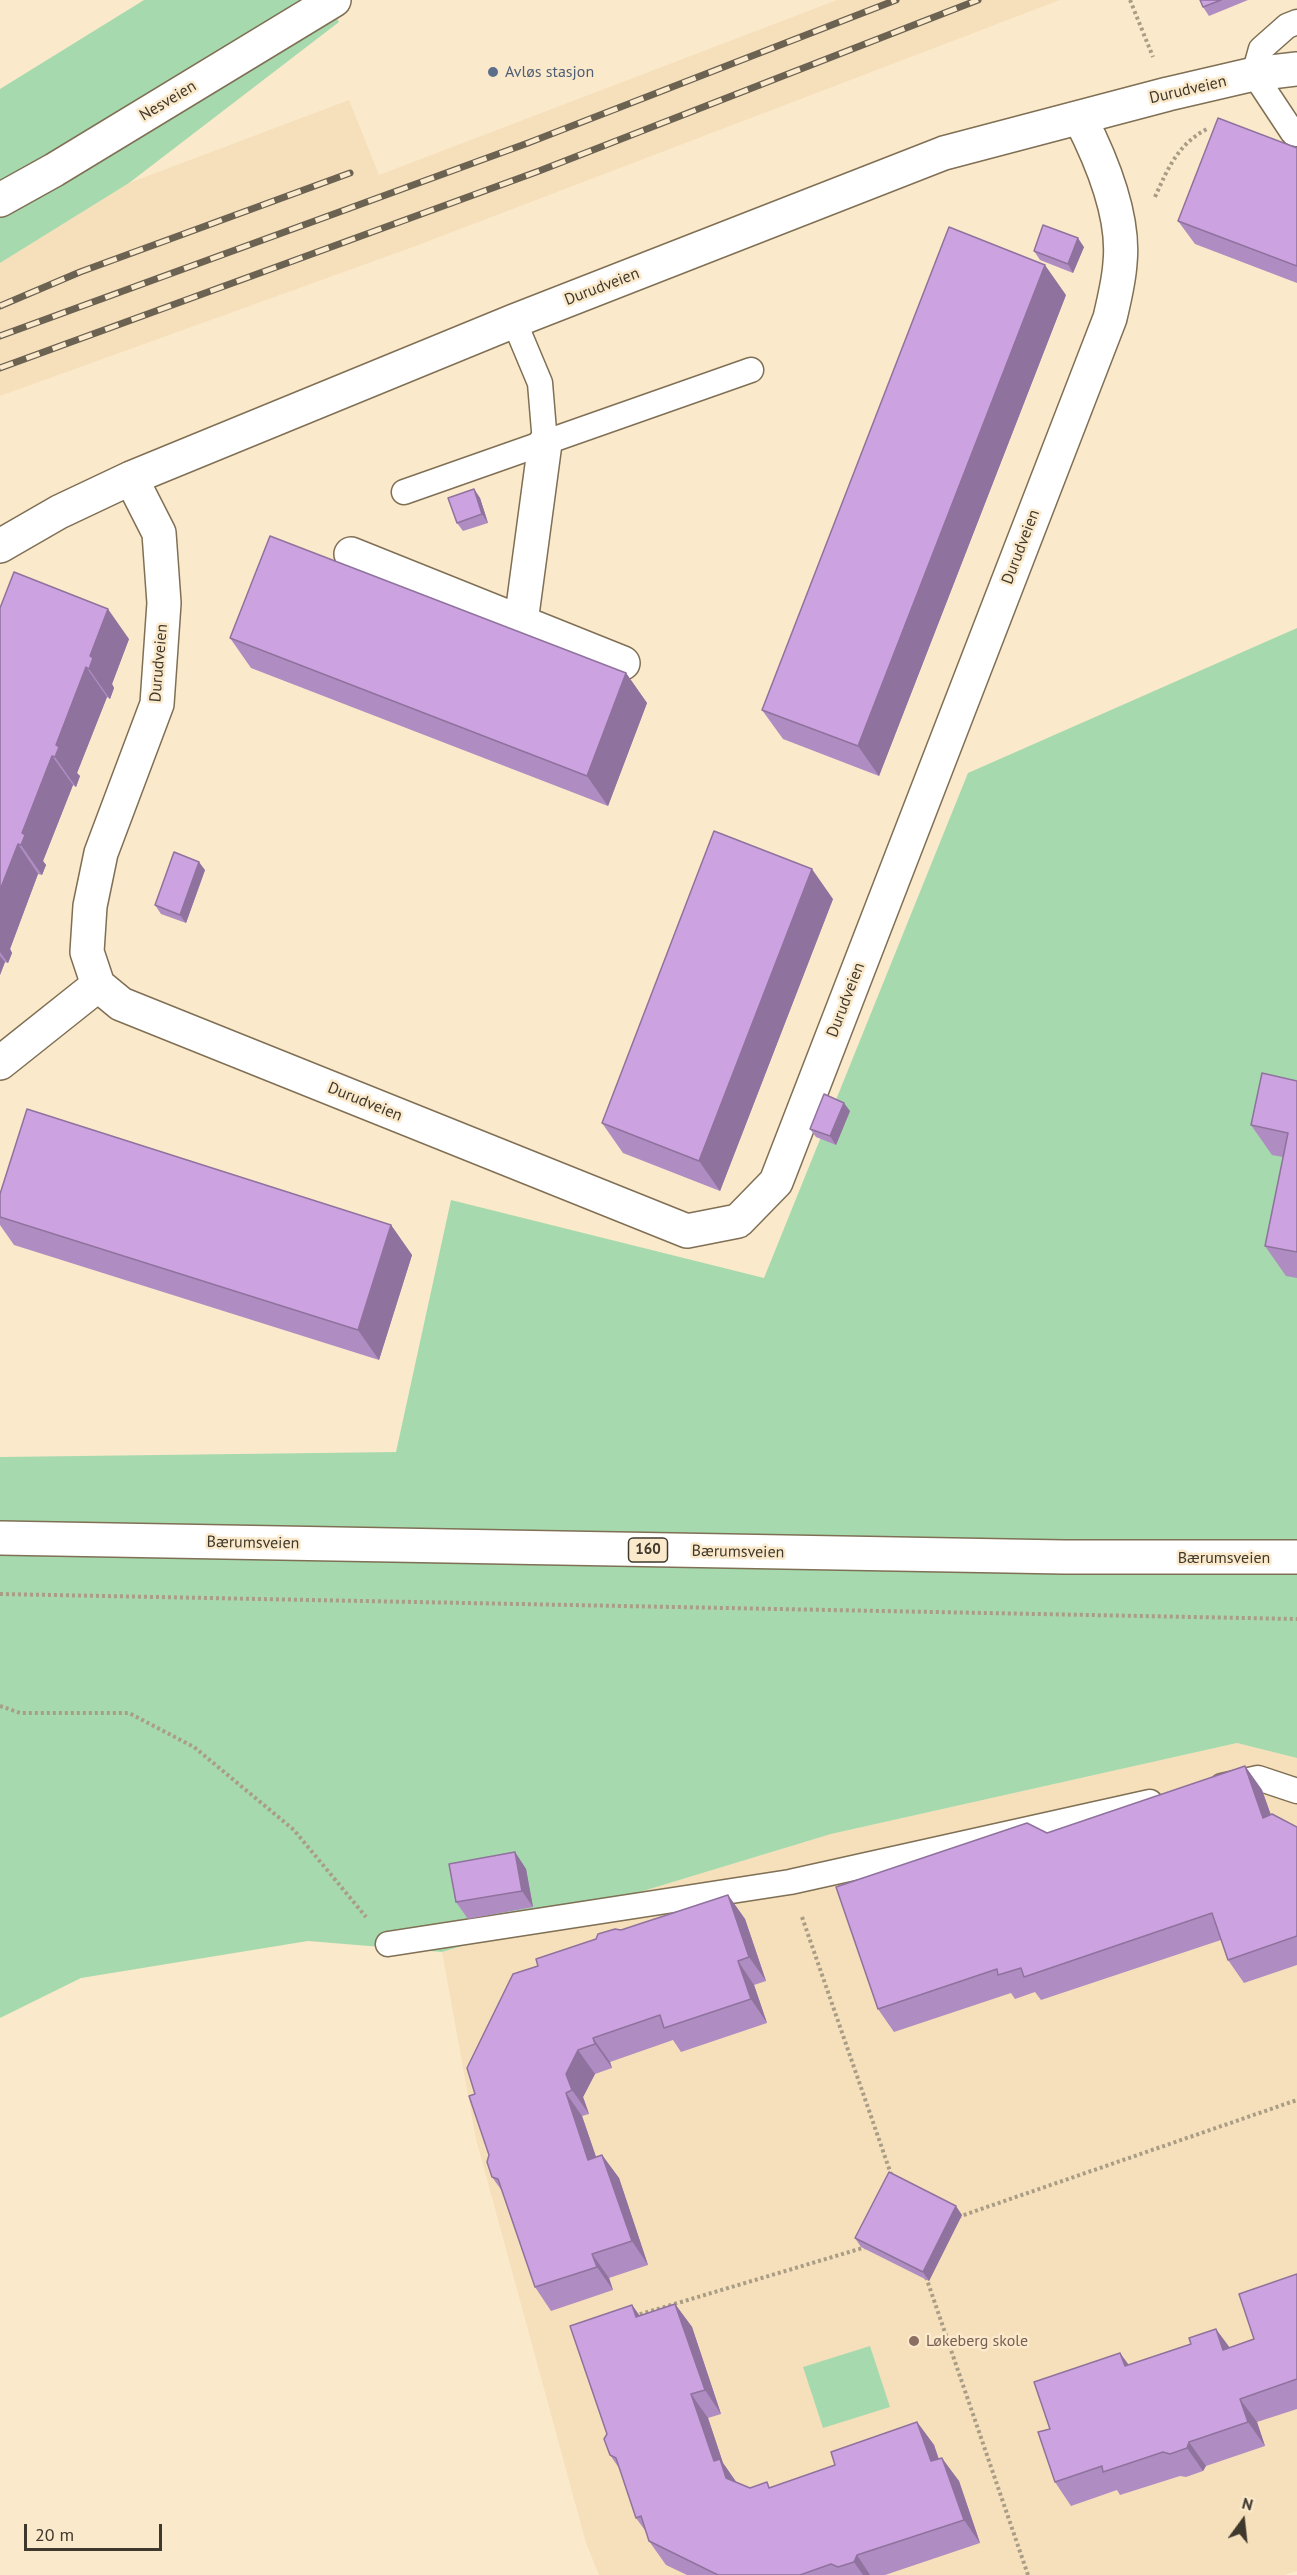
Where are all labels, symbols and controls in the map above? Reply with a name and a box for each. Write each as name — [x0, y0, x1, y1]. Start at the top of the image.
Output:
place label: Avløs stasjon — [505, 62, 594, 82]
marker: Avløs stasjon — [486, 65, 500, 79]
street label: Durudveien — [1148, 72, 1228, 108]
street label: Nesveien — [136, 77, 200, 125]
street label: Durudveien — [562, 264, 642, 310]
street label: Durudveien — [998, 507, 1044, 587]
street label: Durudveien — [146, 623, 172, 703]
street label: Durudveien — [823, 960, 869, 1040]
street label: Durudveien — [325, 1078, 405, 1126]
street label: Bærumsveien — [206, 1533, 300, 1553]
road number: 160 — [628, 1538, 668, 1562]
street label: Bærumsveien — [691, 1542, 785, 1562]
street label: Bærumsveien — [1178, 1548, 1270, 1568]
place label: Løkeberg skole — [926, 2331, 1028, 2351]
marker: Løkeberg skole — [907, 2334, 921, 2348]
north arrow — [1213, 2491, 1273, 2551]
text: N — [1240, 2493, 1255, 2515]
scale bar — [27, 2512, 165, 2550]
text: 20 m — [35, 2523, 74, 2546]

